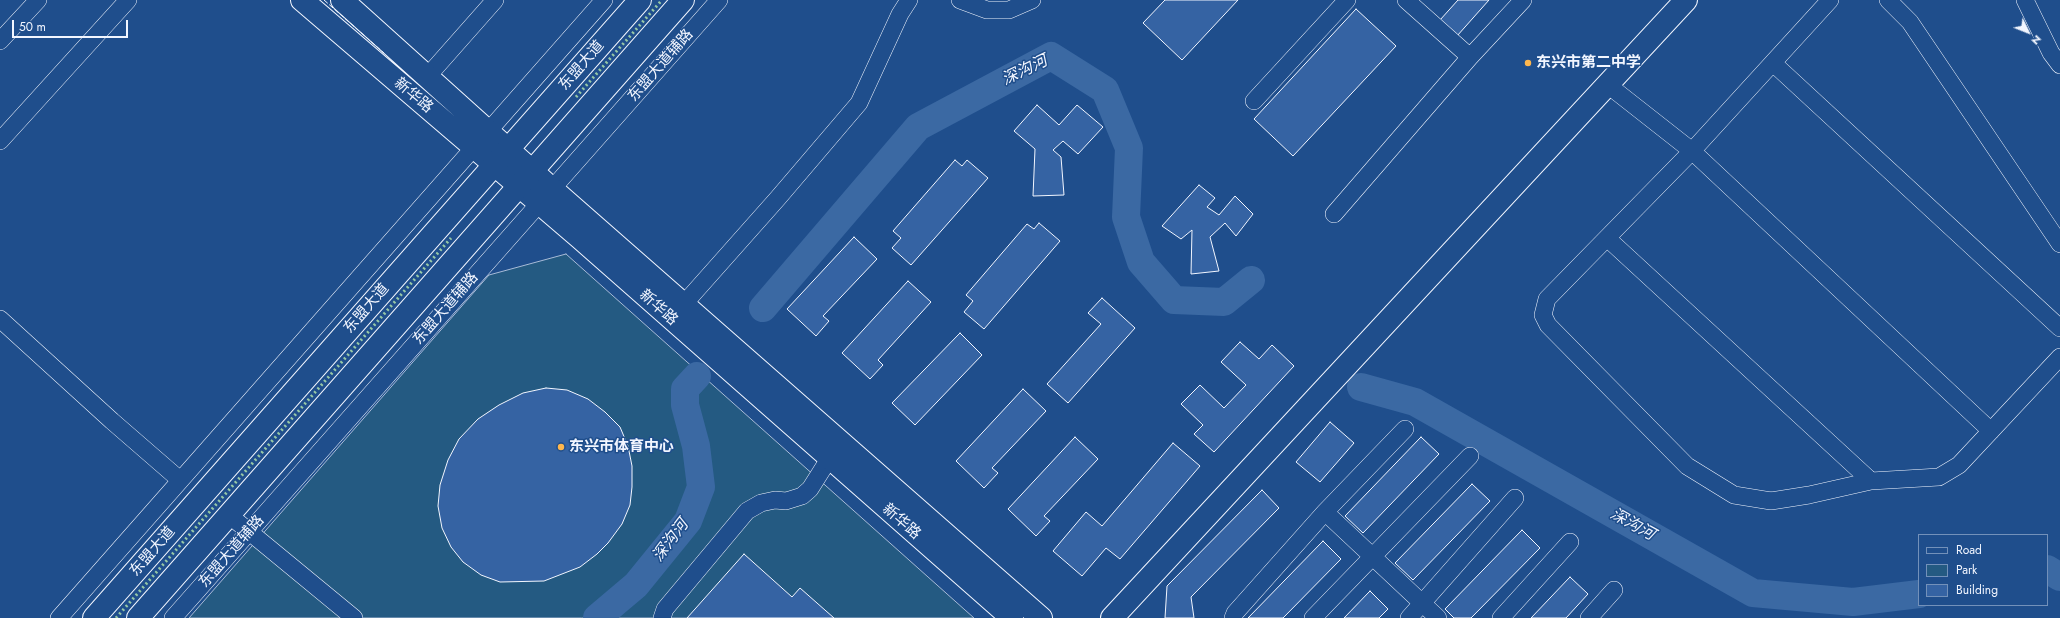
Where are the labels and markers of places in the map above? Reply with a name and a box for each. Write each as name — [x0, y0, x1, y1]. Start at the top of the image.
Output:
place label: 东兴市第二中学 — [1536, 54, 1641, 72]
marker: 东兴市第二中学 — [1523, 58, 1533, 68]
place label: 东兴市体育中心 — [569, 438, 674, 456]
marker: 东兴市体育中心 — [556, 442, 566, 452]

